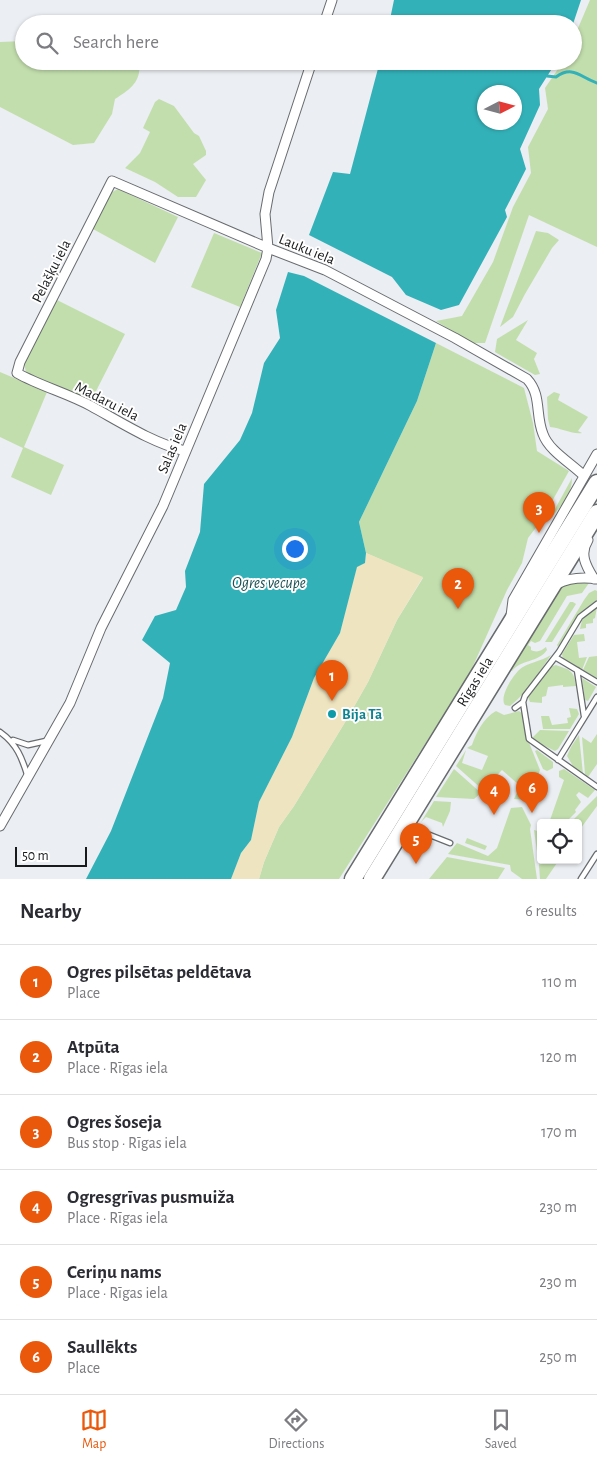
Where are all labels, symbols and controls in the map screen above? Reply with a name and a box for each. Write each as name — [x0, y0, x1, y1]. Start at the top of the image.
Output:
search box — [15, 15, 582, 70]
icon: search — [33, 29, 61, 57]
text: Search here — [73, 33, 159, 52]
north arrow — [477, 85, 522, 130]
street label: Lauku iela — [277, 231, 337, 267]
street label: Pelašķu iela — [29, 237, 75, 306]
street label: Madaru iela — [72, 379, 141, 424]
street label: Salas iela — [155, 421, 190, 476]
pin: 3 — [523, 492, 555, 533]
your location — [282, 536, 308, 562]
pin: 2 — [442, 568, 474, 609]
water label: Ogres vecupe — [232, 575, 306, 592]
street label: Rīgas iela — [454, 654, 496, 709]
pin: 1 — [316, 660, 348, 701]
place label: Bija Tā — [342, 707, 382, 722]
marker: Bija Tā — [326, 708, 338, 720]
pin: 6 — [516, 772, 548, 813]
pin: 4 — [478, 774, 510, 815]
map controls — [537, 819, 582, 864]
button: locate — [537, 819, 582, 864]
pin: 5 — [400, 823, 432, 864]
scale bar — [15, 844, 88, 867]
text: 50 m — [22, 849, 49, 863]
text: Nearby — [20, 901, 81, 922]
text: 6 results — [525, 903, 577, 919]
text: Ogres pilsētas peldētava — [67, 963, 252, 982]
text: 1 — [33, 974, 39, 990]
text: 110 m — [542, 974, 577, 990]
text: Place — [67, 985, 100, 1001]
text: Atpūta — [67, 1038, 120, 1057]
text: 2 — [32, 1049, 40, 1065]
text: 120 m — [540, 1049, 577, 1065]
text: Place · Rīgas iela — [67, 1060, 168, 1076]
text: Ogres šoseja — [67, 1113, 162, 1132]
text: 3 — [33, 1124, 39, 1140]
text: 170 m — [541, 1124, 577, 1140]
text: Bus stop · Rīgas iela — [67, 1135, 187, 1151]
text: Ogresgrīvas pusmuiža — [67, 1188, 235, 1207]
text: 4 — [32, 1199, 40, 1215]
text: 230 m — [539, 1199, 577, 1215]
text: Place · Rīgas iela — [67, 1210, 168, 1226]
text: Ceriņu nams — [67, 1263, 162, 1282]
text: 5 — [33, 1274, 39, 1290]
text: 230 m — [539, 1274, 577, 1290]
text: Place · Rīgas iela — [67, 1285, 168, 1301]
text: Saullēkts — [67, 1338, 137, 1357]
text: 6 — [32, 1349, 40, 1365]
text: 250 m — [539, 1349, 577, 1365]
text: Place — [67, 1360, 100, 1376]
tab: Map — [80, 1406, 108, 1453]
tab: Directions — [269, 1406, 324, 1453]
tab: Saved — [485, 1406, 517, 1453]

